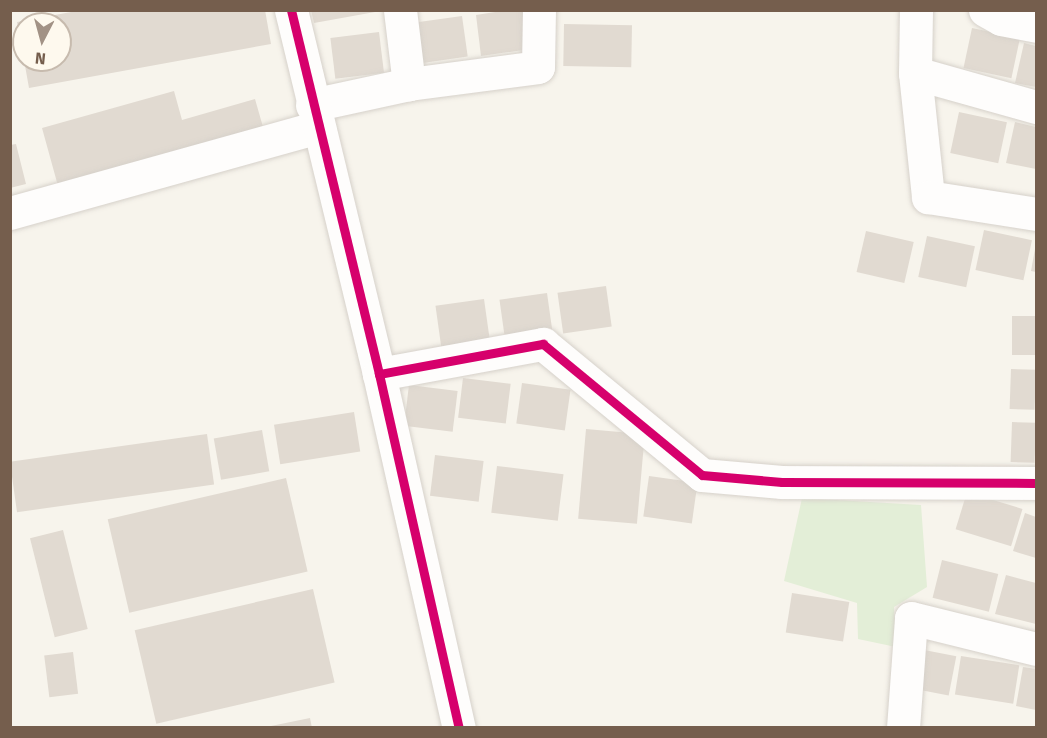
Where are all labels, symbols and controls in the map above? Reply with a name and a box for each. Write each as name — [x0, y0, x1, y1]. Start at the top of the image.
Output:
north arrow — [12, 12, 72, 72]
text: N — [34, 48, 47, 68]

